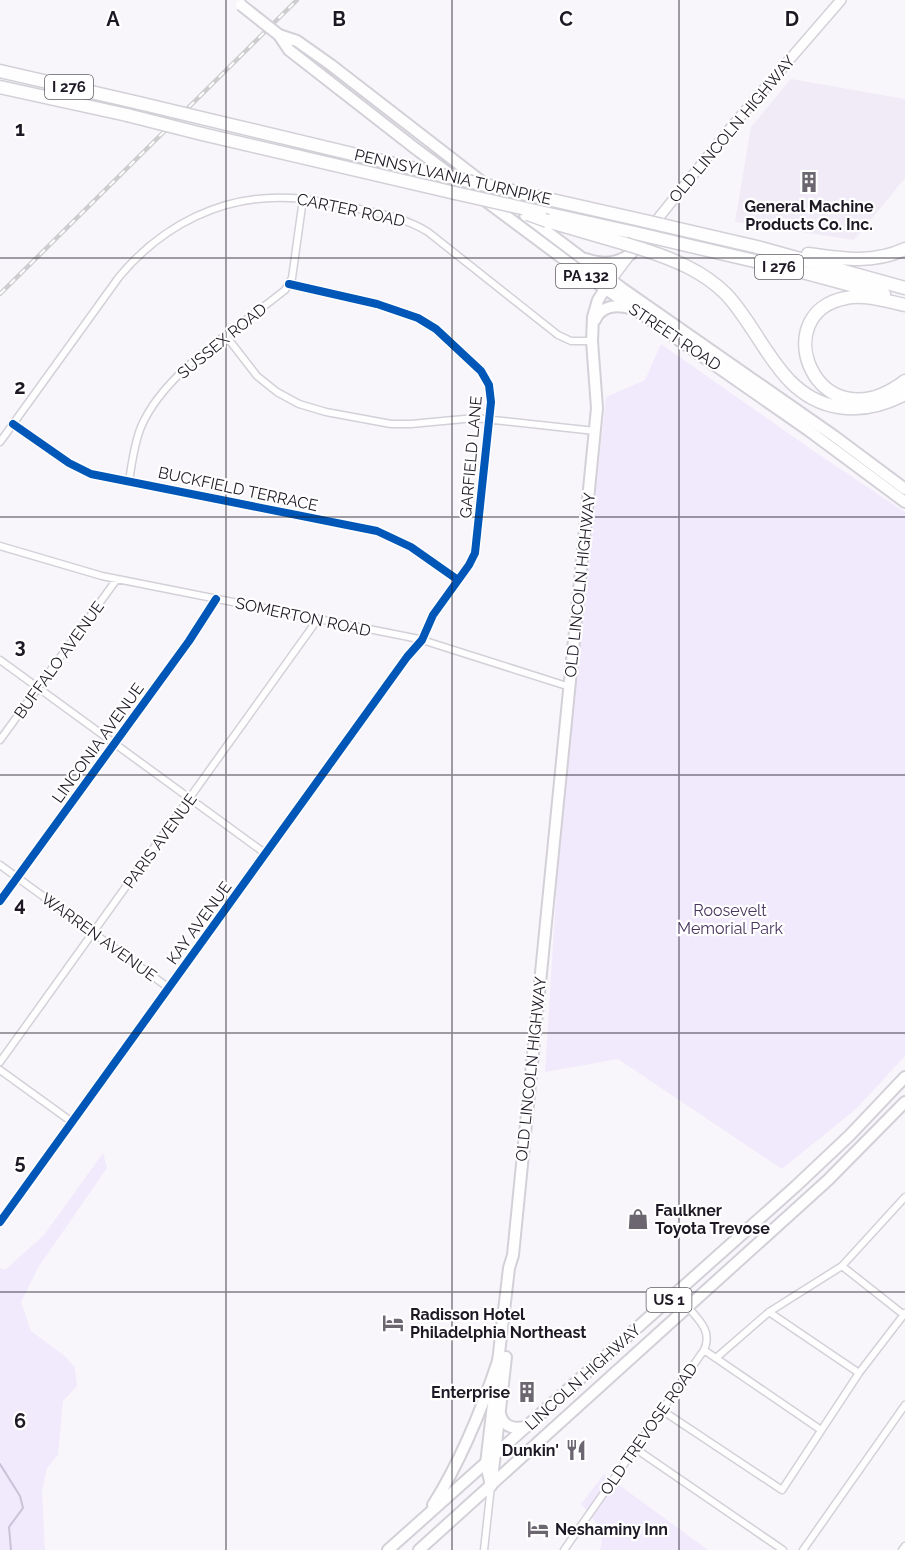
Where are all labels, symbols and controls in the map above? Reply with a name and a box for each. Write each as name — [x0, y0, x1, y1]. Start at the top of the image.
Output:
text: A — [106, 7, 120, 31]
text: B — [332, 7, 346, 31]
text: C — [559, 7, 573, 31]
text: D — [785, 7, 799, 31]
street label: OLD LINCOLN HIGHWAY — [665, 51, 799, 206]
road number: I 276 — [45, 75, 93, 99]
text: 1 — [15, 117, 25, 141]
street label: PENNSYLVANIA TURNPIKE — [353, 145, 554, 209]
building icon: General Machine Products Co. Inc. — [797, 170, 821, 194]
street label: CARTER ROAD — [295, 189, 407, 231]
place label: General Machine Products Co. Inc. — [744, 197, 874, 234]
road number: I 276 — [755, 255, 803, 279]
road number: PA 132 — [556, 264, 616, 288]
street label: SUSSEX ROAD — [174, 299, 270, 383]
street label: STREET ROAD — [625, 299, 725, 375]
text: 2 — [14, 375, 26, 399]
street label: GARFIELD LANE — [456, 395, 486, 519]
street label: BUCKFIELD TERRACE — [156, 463, 320, 515]
street label: OLD LINCOLN HIGHWAY — [561, 491, 599, 678]
street label: SOMERTON ROAD — [234, 593, 372, 641]
street label: BUFFALO AVENUE — [10, 597, 108, 722]
text: 3 — [14, 634, 26, 658]
street label: LINCONIA AVENUE — [48, 679, 148, 807]
street label: PARIS AVENUE — [119, 790, 201, 892]
street label: KAY AVENUE — [163, 878, 236, 968]
street label: WARREN AVENUE — [38, 889, 161, 985]
text: 4 — [14, 892, 26, 916]
park label: Roosevelt Memorial Park — [677, 901, 783, 938]
street label: OLD LINCOLN HIGHWAY — [512, 975, 550, 1162]
text: 5 — [14, 1150, 26, 1174]
place label: Faulkner Toyota Trevose — [655, 1201, 770, 1238]
shop icon: Faulkner Toyota Trevose — [626, 1207, 650, 1231]
road number: US 1 — [646, 1288, 692, 1312]
place label: Radisson Hotel Philadelphia Northeast — [410, 1305, 586, 1342]
hotel icon: Radisson Hotel Philadelphia Northeast — [381, 1311, 405, 1335]
street label: LINCOLN HIGHWAY — [521, 1320, 645, 1434]
street label: OLD TREVOSE ROAD — [596, 1359, 702, 1499]
building icon: Enterprise — [515, 1380, 539, 1404]
place label: Enterprise — [431, 1383, 510, 1402]
text: 6 — [14, 1409, 26, 1433]
restaurant icon: Dunkin' — [564, 1438, 588, 1462]
place label: Dunkin' — [502, 1441, 559, 1460]
hotel icon: Neshaminy Inn — [526, 1517, 550, 1541]
place label: Neshaminy Inn — [555, 1520, 668, 1539]

